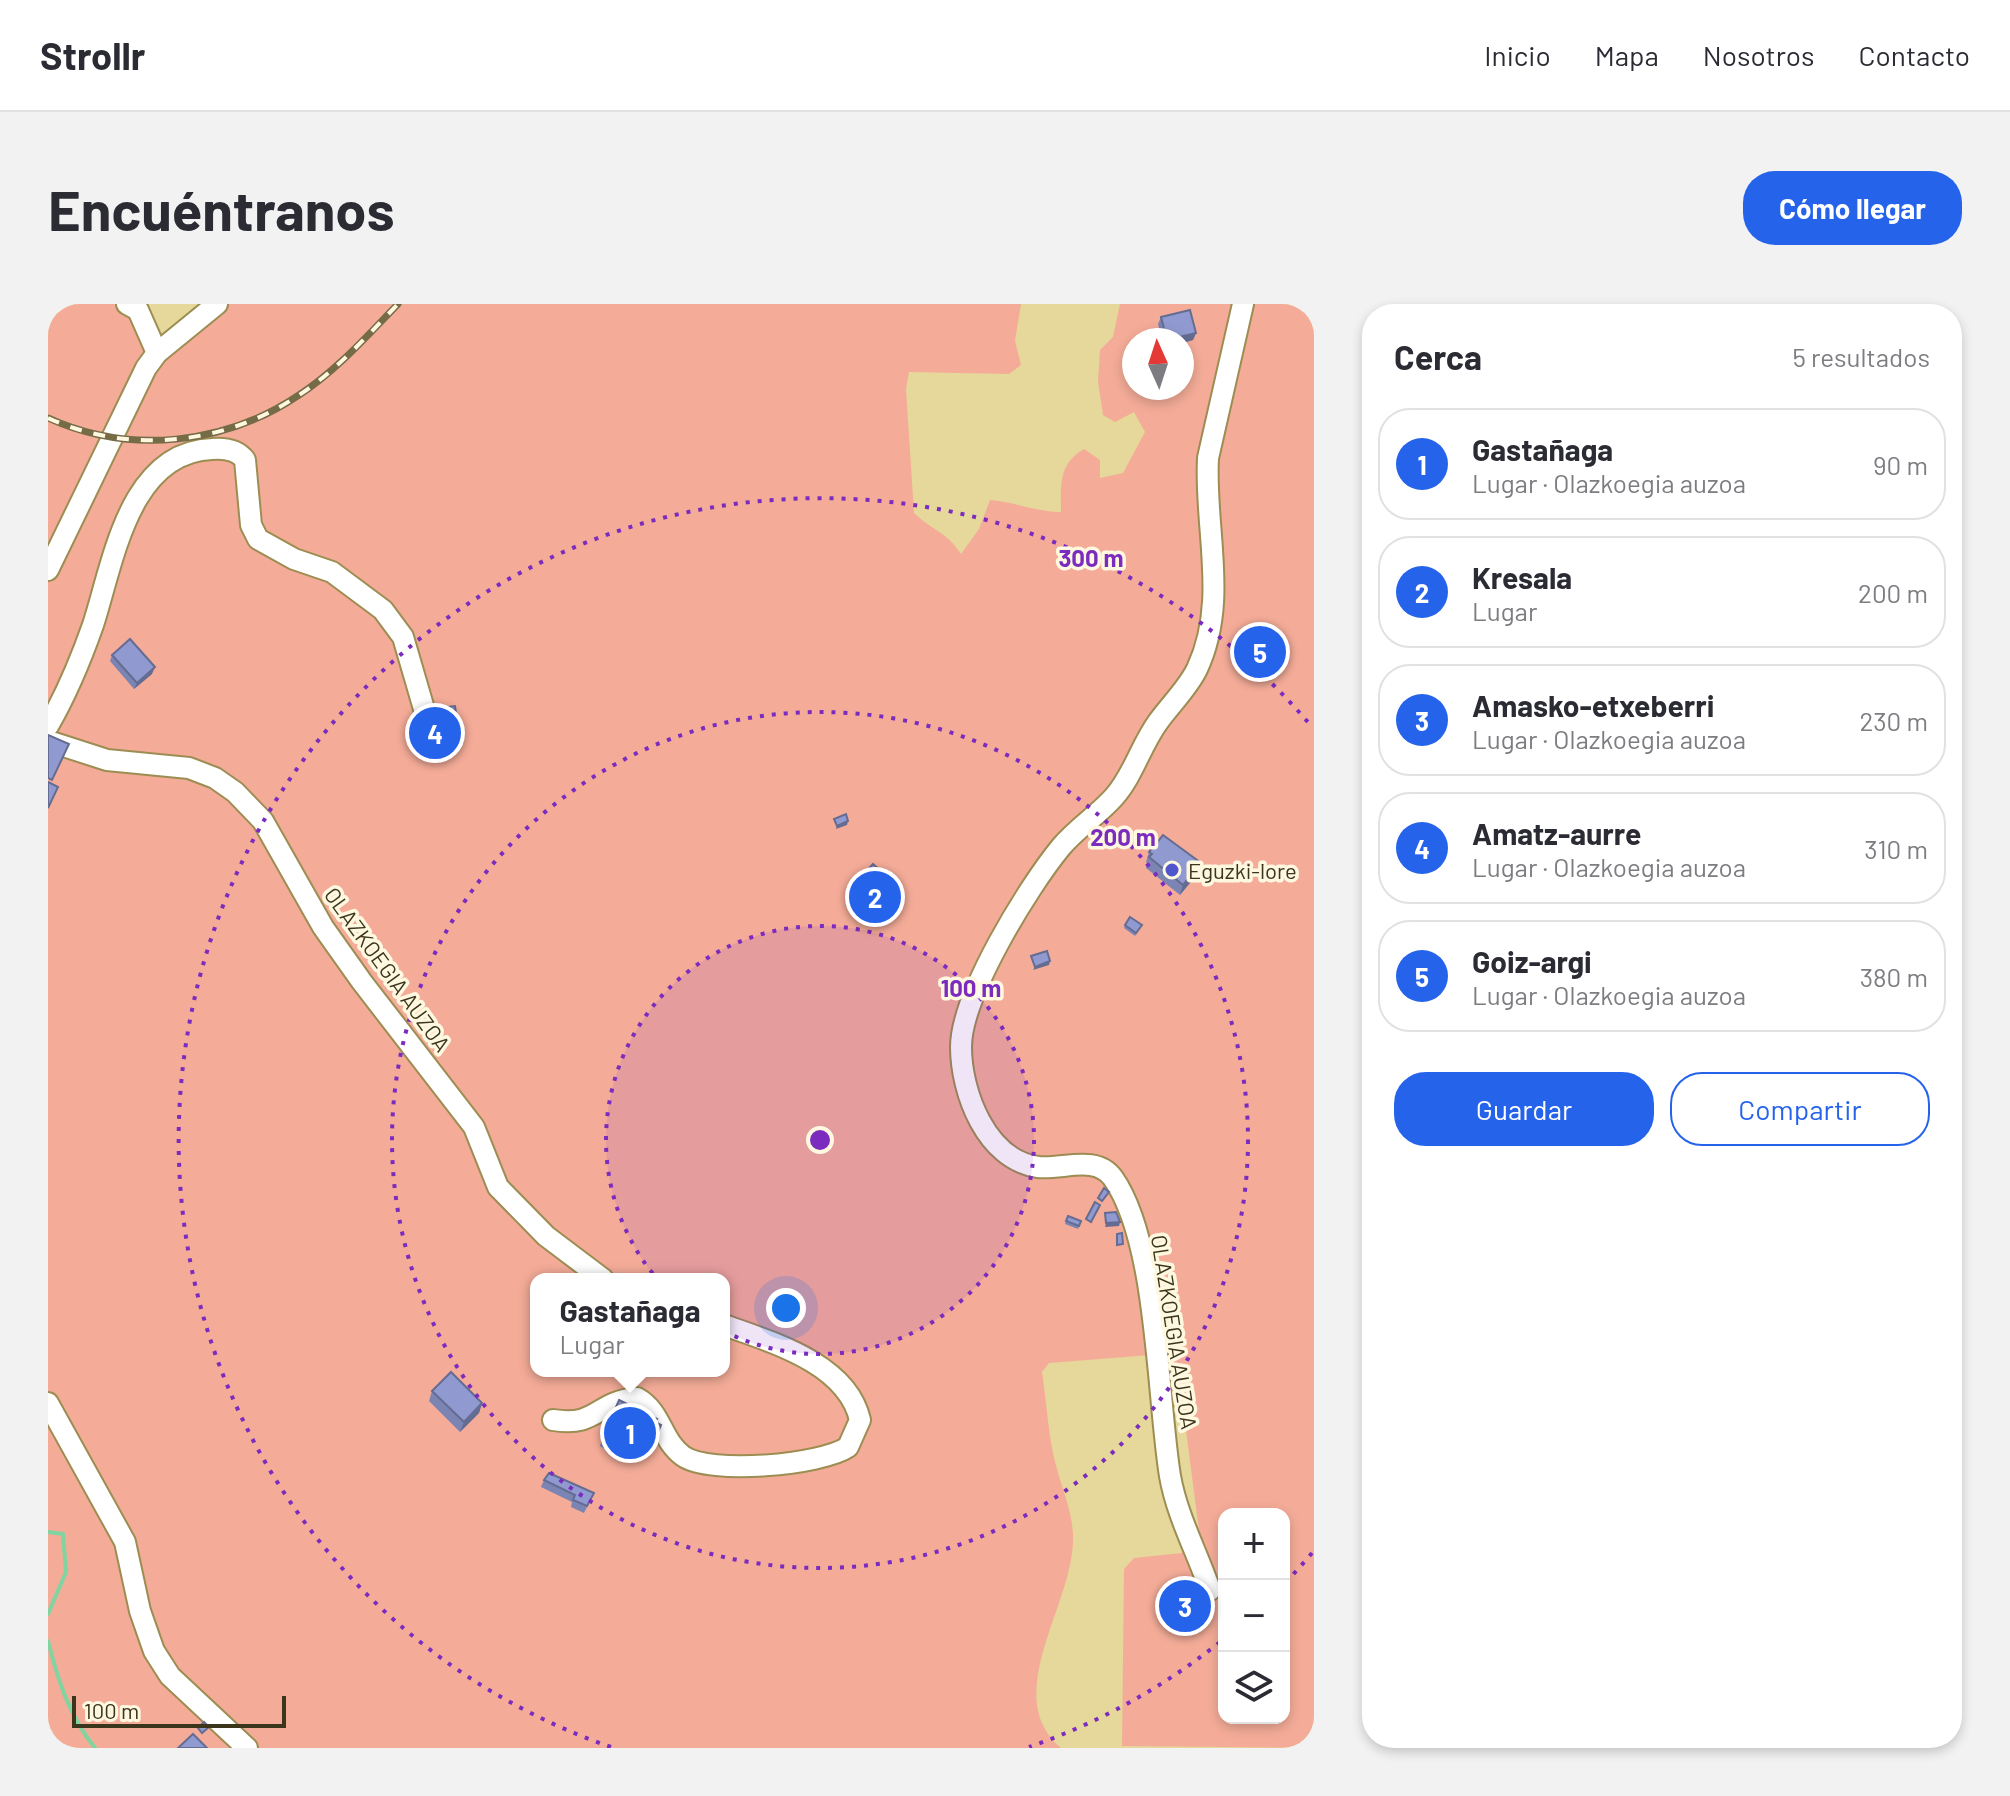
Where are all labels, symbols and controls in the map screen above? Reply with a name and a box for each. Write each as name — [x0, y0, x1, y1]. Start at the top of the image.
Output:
text: Strollr — [40, 32, 145, 78]
text: Inicio — [1484, 38, 1551, 72]
text: Mapa — [1595, 38, 1659, 72]
text: Nosotros — [1703, 38, 1815, 72]
text: Contacto — [1859, 38, 1970, 72]
button: Cómo llegar — [1743, 171, 1962, 245]
text: Encuéntranos — [48, 175, 395, 242]
north arrow — [1122, 328, 1194, 400]
text: Cerca — [1394, 336, 1482, 377]
text: 5 resultados — [1792, 341, 1930, 372]
text: Gastañaga — [1472, 431, 1613, 467]
text: 1 — [1417, 449, 1427, 480]
text: 90 m — [1873, 449, 1928, 480]
text: Lugar · Olazkoegia auzoa — [1472, 467, 1746, 498]
text: 300 m — [1058, 543, 1124, 572]
text: Kresala — [1472, 559, 1572, 595]
text: 2 — [1415, 577, 1429, 608]
text: 200 m — [1858, 577, 1928, 608]
text: Lugar — [1472, 595, 1537, 626]
pin: 5 — [1234, 622, 1286, 682]
text: Amasko-etxeberri — [1472, 687, 1714, 723]
pin: 4 — [409, 703, 461, 763]
text: 3 — [1415, 705, 1429, 736]
text: 230 m — [1859, 705, 1928, 736]
text: Lugar · Olazkoegia auzoa — [1472, 723, 1746, 754]
text: Amatz-aurre — [1472, 815, 1641, 851]
text: 200 m — [1090, 822, 1156, 851]
text: 4 — [1414, 833, 1430, 864]
text: 310 m — [1864, 833, 1928, 864]
text: Lugar · Olazkoegia auzoa — [1472, 851, 1746, 882]
place label: Eguzki-lore — [1188, 857, 1297, 883]
marker: Eguzki-lore — [1163, 861, 1181, 879]
pin: 2 — [849, 867, 901, 927]
street label: OLAZKOEGIA AUZOA — [320, 882, 456, 1056]
text: Goiz-argi — [1472, 943, 1592, 979]
text: 5 — [1415, 961, 1429, 992]
text: 380 m — [1860, 961, 1928, 992]
text: 100 m — [941, 973, 1001, 1002]
text: Lugar · Olazkoegia auzoa — [1472, 979, 1746, 1010]
button: Guardar — [1394, 1072, 1654, 1146]
button: Compartir — [1670, 1072, 1930, 1146]
centre of rings — [806, 1126, 834, 1154]
street label: OLAZKOEGIA AUZOA — [1147, 1233, 1203, 1431]
popup — [530, 1273, 730, 1377]
your location — [766, 1288, 806, 1328]
text: Gastañaga — [559, 1292, 701, 1328]
text: Lugar — [559, 1328, 625, 1359]
pin: 1 — [604, 1403, 656, 1463]
map controls — [1218, 1508, 1290, 1724]
button: + — [1218, 1508, 1290, 1580]
pin: 3 — [1159, 1576, 1211, 1636]
button: − — [1218, 1580, 1290, 1652]
button: layers — [1218, 1652, 1290, 1724]
scale bar — [72, 1692, 286, 1728]
text: 100 m — [84, 1697, 139, 1723]

